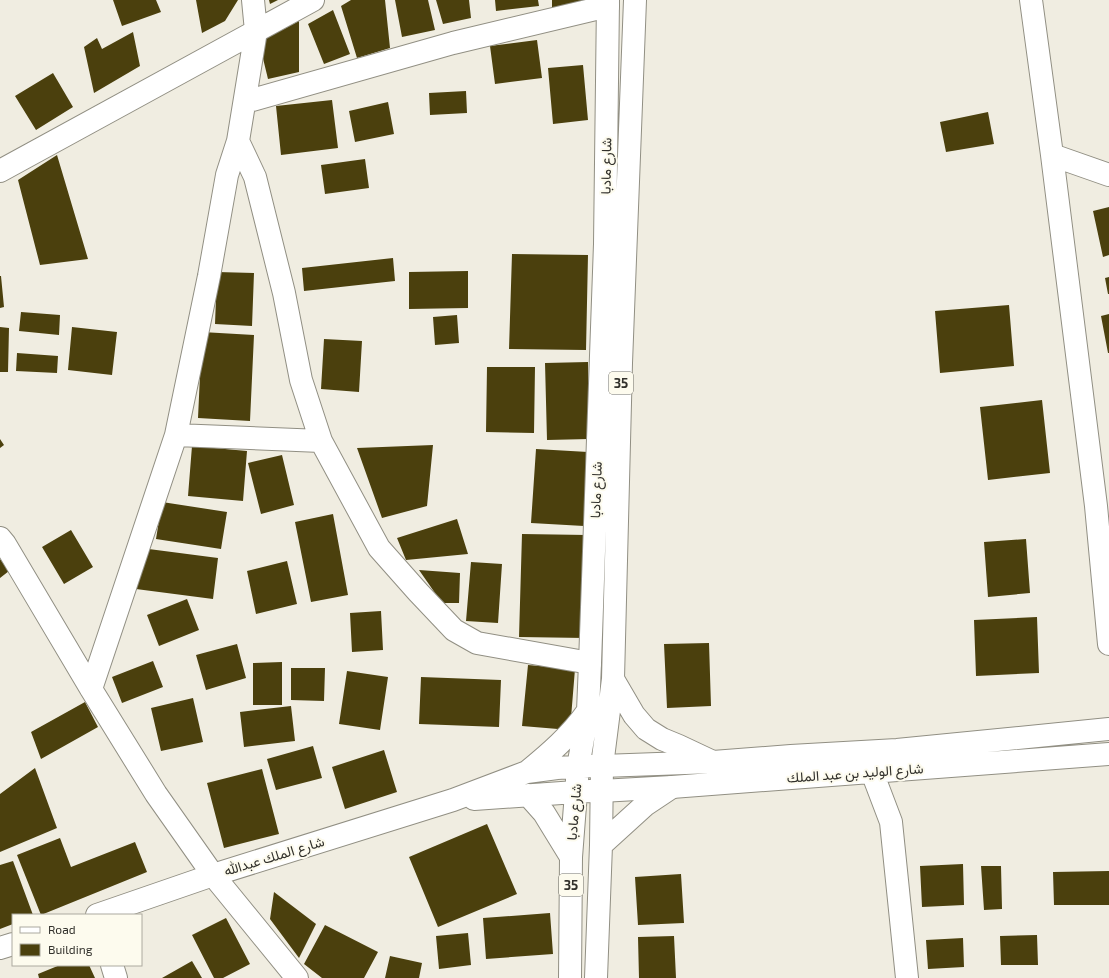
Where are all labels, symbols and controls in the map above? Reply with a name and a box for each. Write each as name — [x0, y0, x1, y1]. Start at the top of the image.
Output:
street label: شارع مادبا — [597, 137, 617, 195]
road number: 35 — [609, 372, 633, 394]
street label: شارع مادبا — [586, 461, 608, 519]
street label: شارع الوليد بن عبد الملك — [786, 759, 924, 789]
street label: شارع مادبا — [563, 783, 587, 841]
street label: شارع الملك عبدالله — [222, 832, 327, 882]
road number: 35 — [559, 874, 583, 896]
legend — [12, 914, 142, 966]
text: Road — [48, 922, 76, 936]
text: Building — [48, 942, 93, 956]

